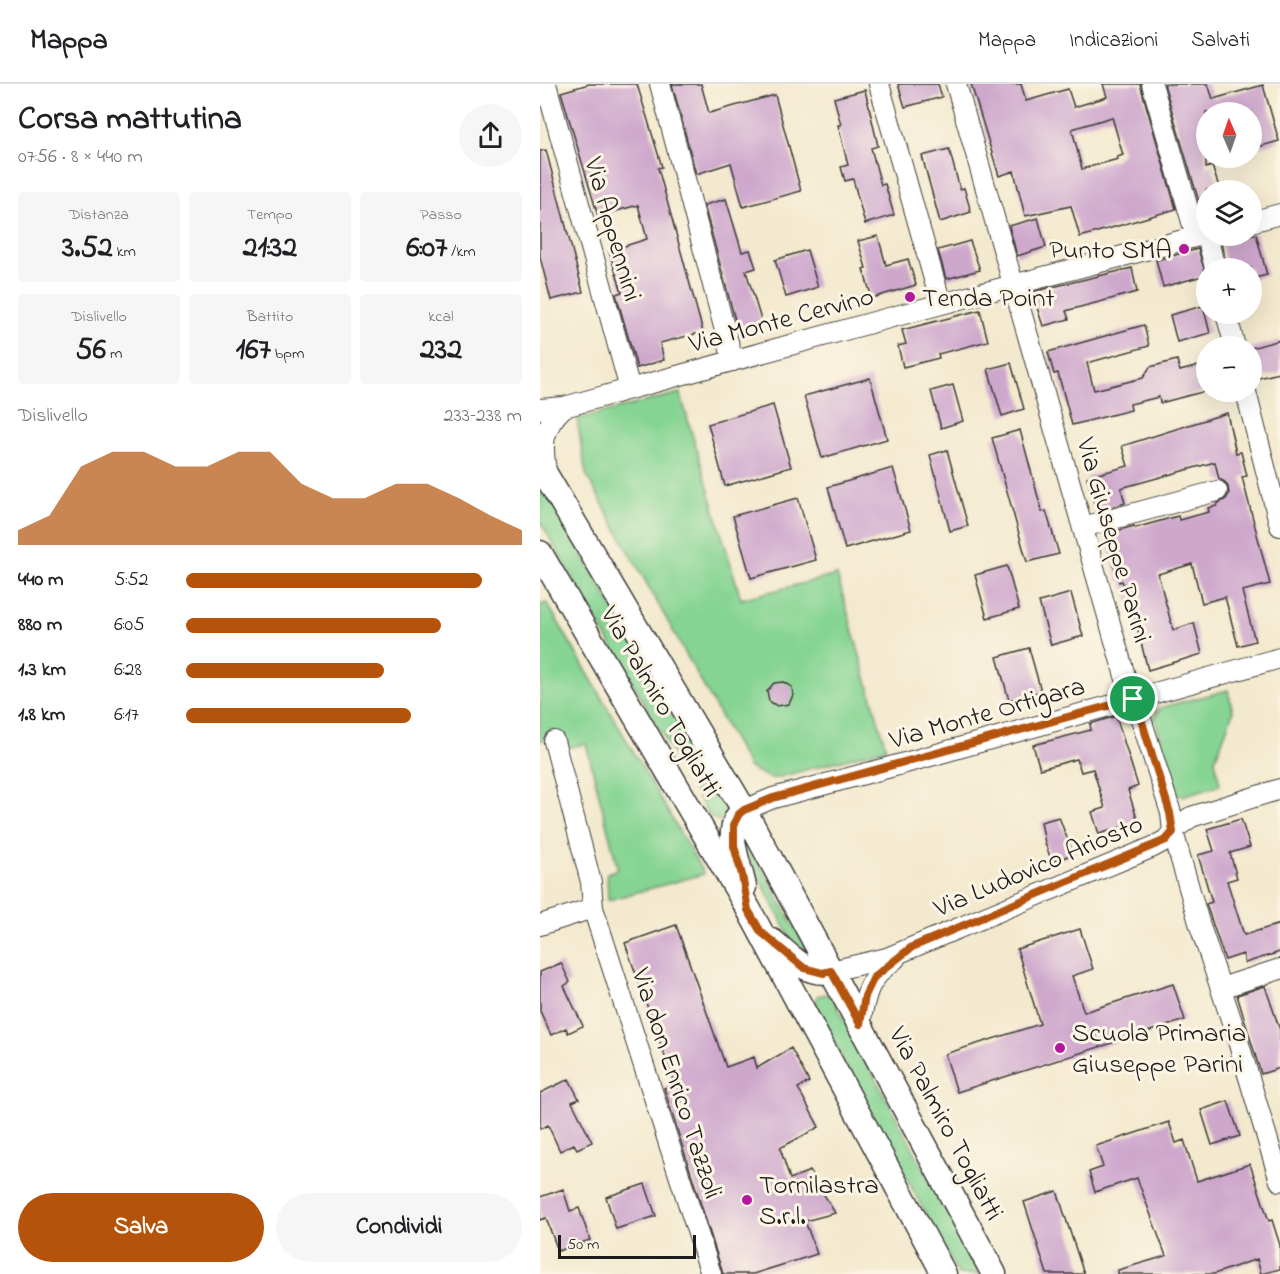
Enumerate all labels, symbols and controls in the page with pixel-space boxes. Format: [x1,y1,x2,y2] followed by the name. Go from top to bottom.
[30,21,108,62] text: Mappa
[978,26,1036,56] text: Mappa
[1069,26,1158,56] text: Indicazioni
[1191,26,1250,56] text: Salvati
[18,96,242,144] text: Corsa mattutina
[1196,102,1262,168] north arrow
[1196,102,1262,402] map controls
[459,104,522,167] button: share
[18,143,143,172] text: 07:56 · 8 × 440 m
[572,152,651,306] street label: Via Appennini
[1196,180,1262,246] button: layers
[69,203,129,227] text: Distanza
[247,203,293,227] text: Tempo
[420,203,462,227] text: Passo
[62,227,113,271] text: 3.52
[243,227,297,271] text: 21:32
[406,227,447,271] text: 6:07
[1049,232,1172,271] place label: Punto SMA
[113,240,136,264] text: km
[447,240,476,264] text: /km
[1177,242,1191,256] marker: Punto SMA
[1196,258,1262,324] button: +
[684,278,878,365] street label: Via Monte Cervino
[922,280,1055,319] place label: Tenda Point
[903,290,917,304] marker: Tenda Point
[71,305,127,329] text: Dislivello
[247,305,293,329] text: Battito
[428,305,454,329] text: kcal
[76,329,106,373] text: 56
[236,329,271,373] text: 167
[420,329,462,373] text: 232
[1196,336,1262,402] button: −
[106,342,122,366] text: m
[271,342,304,366] text: bpm
[18,402,88,431] text: Dislivello
[444,402,522,431] text: 233–238 m
[1064,433,1160,648] street label: Via Giuseppe Parini
[18,566,64,595] text: 440 m
[114,566,149,595] text: 5:52
[589,599,730,805] street label: Via Palmiro Togliatti
[18,611,62,640] text: 880 m
[114,611,145,640] text: 6:05
[18,656,66,685] text: 1.3 km
[114,656,142,685] text: 6:28
[884,668,1090,761] street label: Via Monte Ortigara
[1107,673,1158,724] pin
[1116,682,1149,715] icon: arrive
[18,701,65,730] text: 1.8 km
[114,701,139,730] text: 6:17
[928,806,1150,929] street label: Via Ludovico Ariosto
[620,962,731,1204] street label: Via don Enrico Tazzoli
[1072,1015,1246,1085] place label: Scuola Primaria Giuseppe Parini
[877,1019,1012,1228] street label: Via Palmiro Togliatti
[1053,1041,1067,1055] marker: Scuola Primaria Giuseppe Parini
[759,1167,879,1237] place label: Tornilastra S.r.l.
[18,1193,264,1262] button: Salva
[276,1193,522,1262] button: Condividi
[740,1193,754,1207] marker: Tornilastra S.r.l.
[558,1232,696,1260] scale bar
[567,1233,599,1257] text: 50 m

